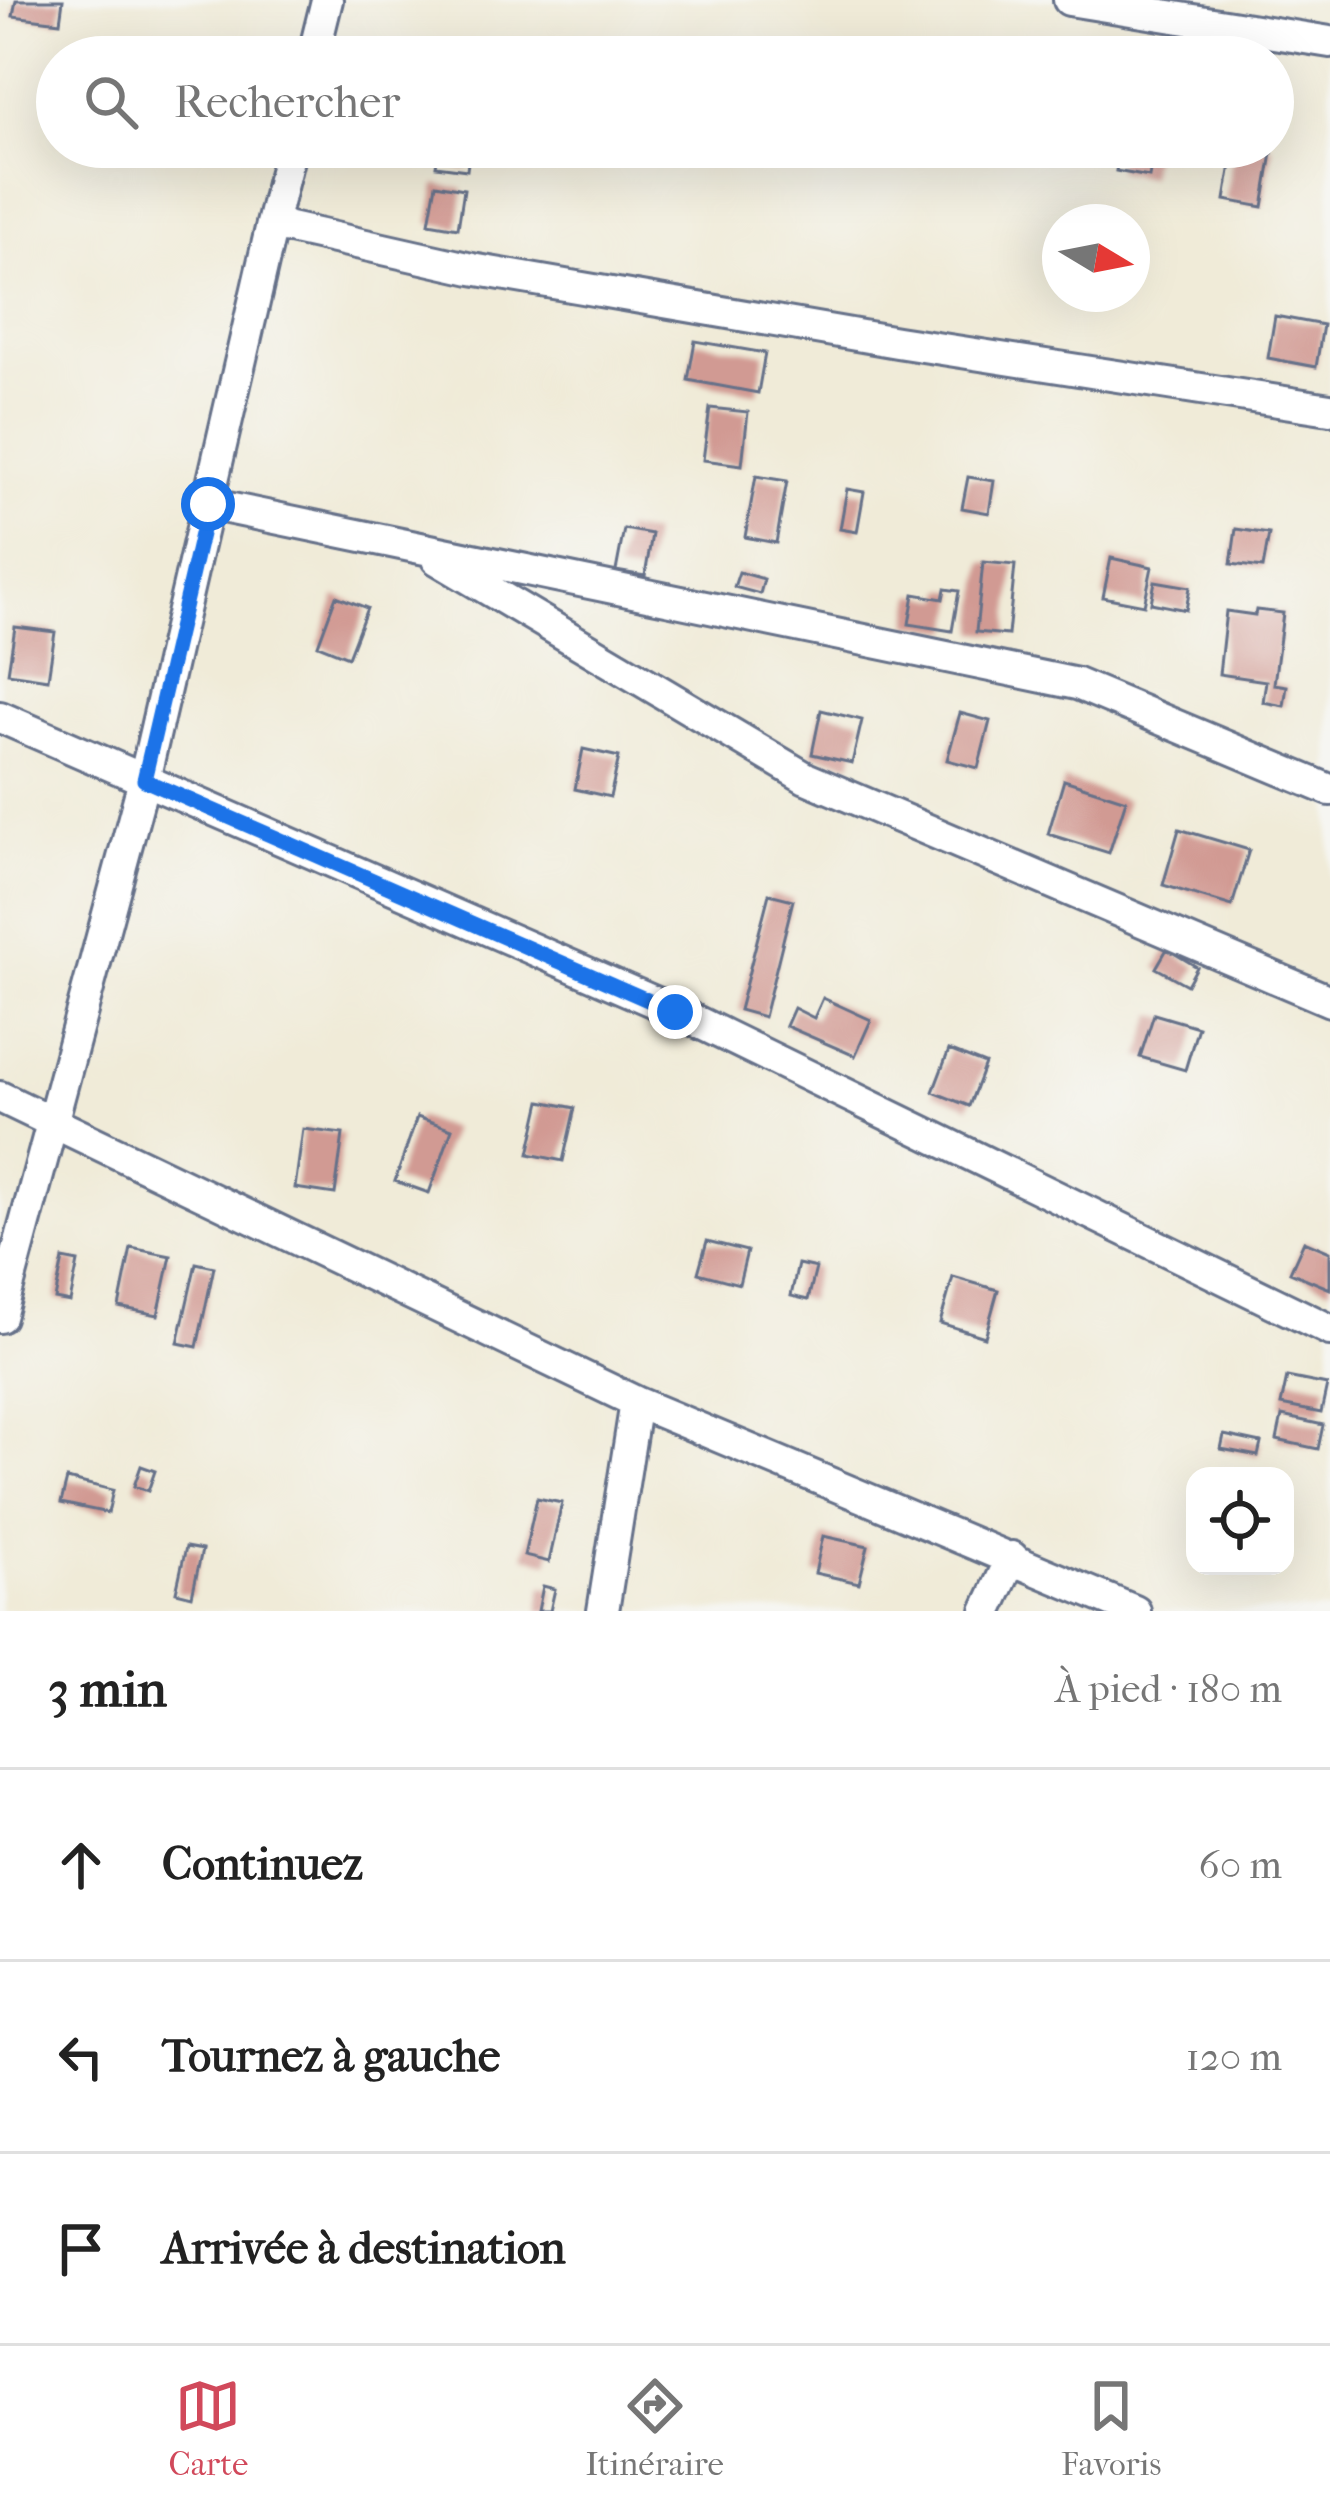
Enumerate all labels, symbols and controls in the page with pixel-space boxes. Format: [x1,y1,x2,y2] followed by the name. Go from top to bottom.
[36,36,1294,168] search box
[78,69,144,135] icon: search
[174,76,400,129] text: Rechercher
[1042,204,1150,312] north arrow
[181,477,235,531] route start
[648,985,702,1039] route end
[1186,1467,1294,1575] map controls
[1186,1467,1294,1575] button: locate
[48,1659,167,1719] text: 3 min
[1055,1666,1282,1712] text: À pied · 180 m
[48,1832,114,1898] icon: ahead
[162,1838,363,1891] text: Continuez
[1199,1842,1282,1888] text: 60 m
[48,2024,114,2090] icon: left
[162,2030,500,2083] text: Tournez à gauche
[1186,2034,1282,2080] text: 120 m
[48,2216,114,2282] icon: arrive
[162,2222,566,2275] text: Arrivée à destination
[169,2373,248,2484] tab: Carte
[585,2373,724,2484] tab: Itinéraire
[1061,2373,1161,2484] tab: Favoris

